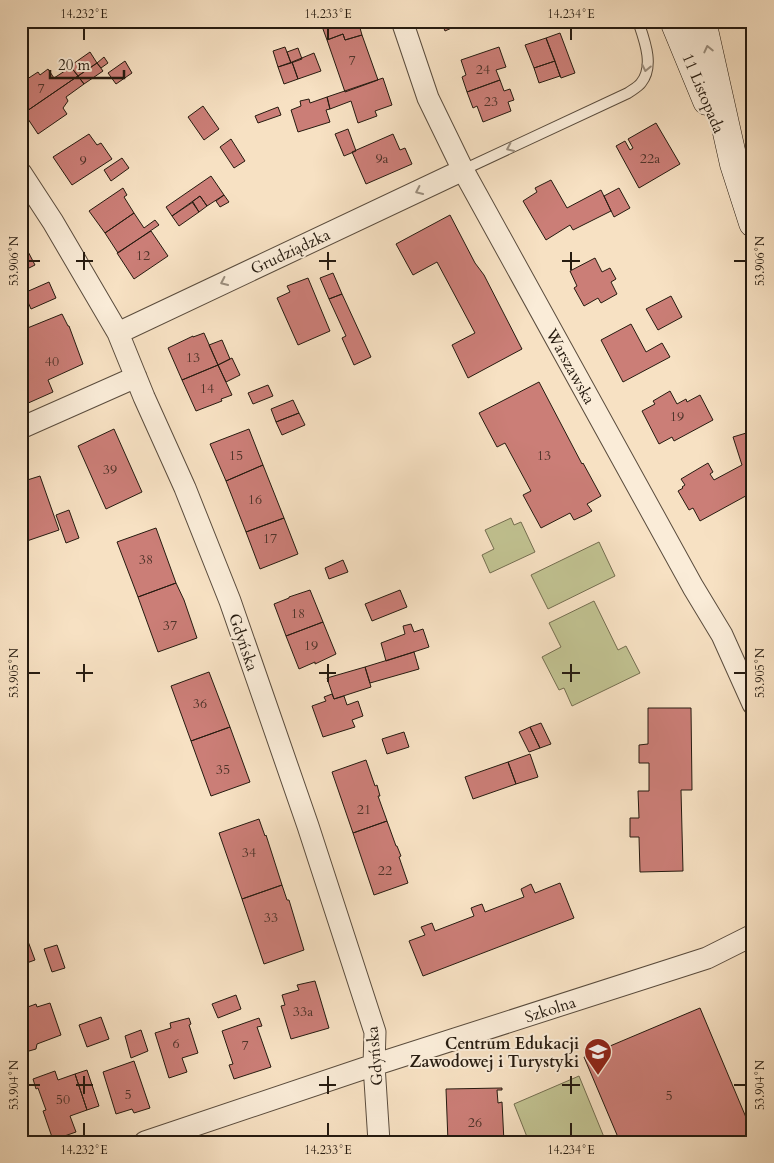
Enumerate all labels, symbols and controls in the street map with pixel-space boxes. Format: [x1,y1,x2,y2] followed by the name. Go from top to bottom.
[60,6,108,22] text: 14.232°E
[304,6,352,22] text: 14.233°E
[547,6,595,22] text: 14.234°E
[703,44,714,53] one-way arrow
[50,48,124,80] scale bar
[676,50,730,137] street label: 11 Listopada
[348,51,356,70] house number: 7
[58,55,90,75] text: 20 m
[476,60,490,79] house number: 24
[641,64,652,73] one-way arrow
[37,79,45,98] house number: 7
[484,92,498,111] house number: 23
[506,142,515,152] one-way arrow
[375,149,389,168] house number: 9a
[640,149,660,168] house number: 22a
[79,151,87,170] house number: 9
[415,184,424,194] one-way arrow
[247,224,334,280] street label: Grudziądzka
[6,235,22,286] text: 53.906°N
[752,235,768,286] text: 53.906°N
[136,246,150,265] house number: 12
[220,276,229,287] one-way arrow
[540,324,600,408] street label: Warszawska
[186,348,200,367] house number: 13
[45,352,59,371] house number: 40
[200,379,214,398] house number: 14
[670,407,684,426] house number: 19
[229,446,243,465] house number: 15
[537,446,551,465] house number: 13
[103,460,117,479] house number: 39
[248,490,262,509] house number: 16
[263,529,277,548] house number: 17
[139,550,153,569] house number: 38
[291,604,305,623] house number: 18
[223,611,263,674] street label: Gdyńska
[163,616,177,635] house number: 37
[304,636,318,655] house number: 19
[6,647,22,698] text: 53.905°N
[752,647,768,698] text: 53.905°N
[193,694,207,713] house number: 36
[216,760,230,779] house number: 35
[357,800,371,819] house number: 21
[242,843,256,862] house number: 34
[378,861,392,880] house number: 22
[264,908,278,927] house number: 33
[522,991,579,1029] street label: Szkolna
[293,1002,313,1021] house number: 33a
[361,1025,389,1087] street label: Gdyńska
[410,1033,579,1073] place label: Centrum Edukacji Zawodowej i Turystyki
[172,1034,180,1053] house number: 6
[241,1036,249,1055] house number: 7
[583,1037,613,1076] school or university icon: Centrum Edukacji Zawodowej i Turystyki
[6,1059,22,1110] text: 53.904°N
[752,1059,768,1110] text: 53.904°N
[124,1085,132,1104] house number: 5
[665,1086,673,1105] house number: 5
[56,1090,70,1109] house number: 50
[468,1113,482,1132] house number: 26
[60,1142,108,1158] text: 14.232°E
[304,1142,352,1158] text: 14.233°E
[547,1142,595,1158] text: 14.234°E

